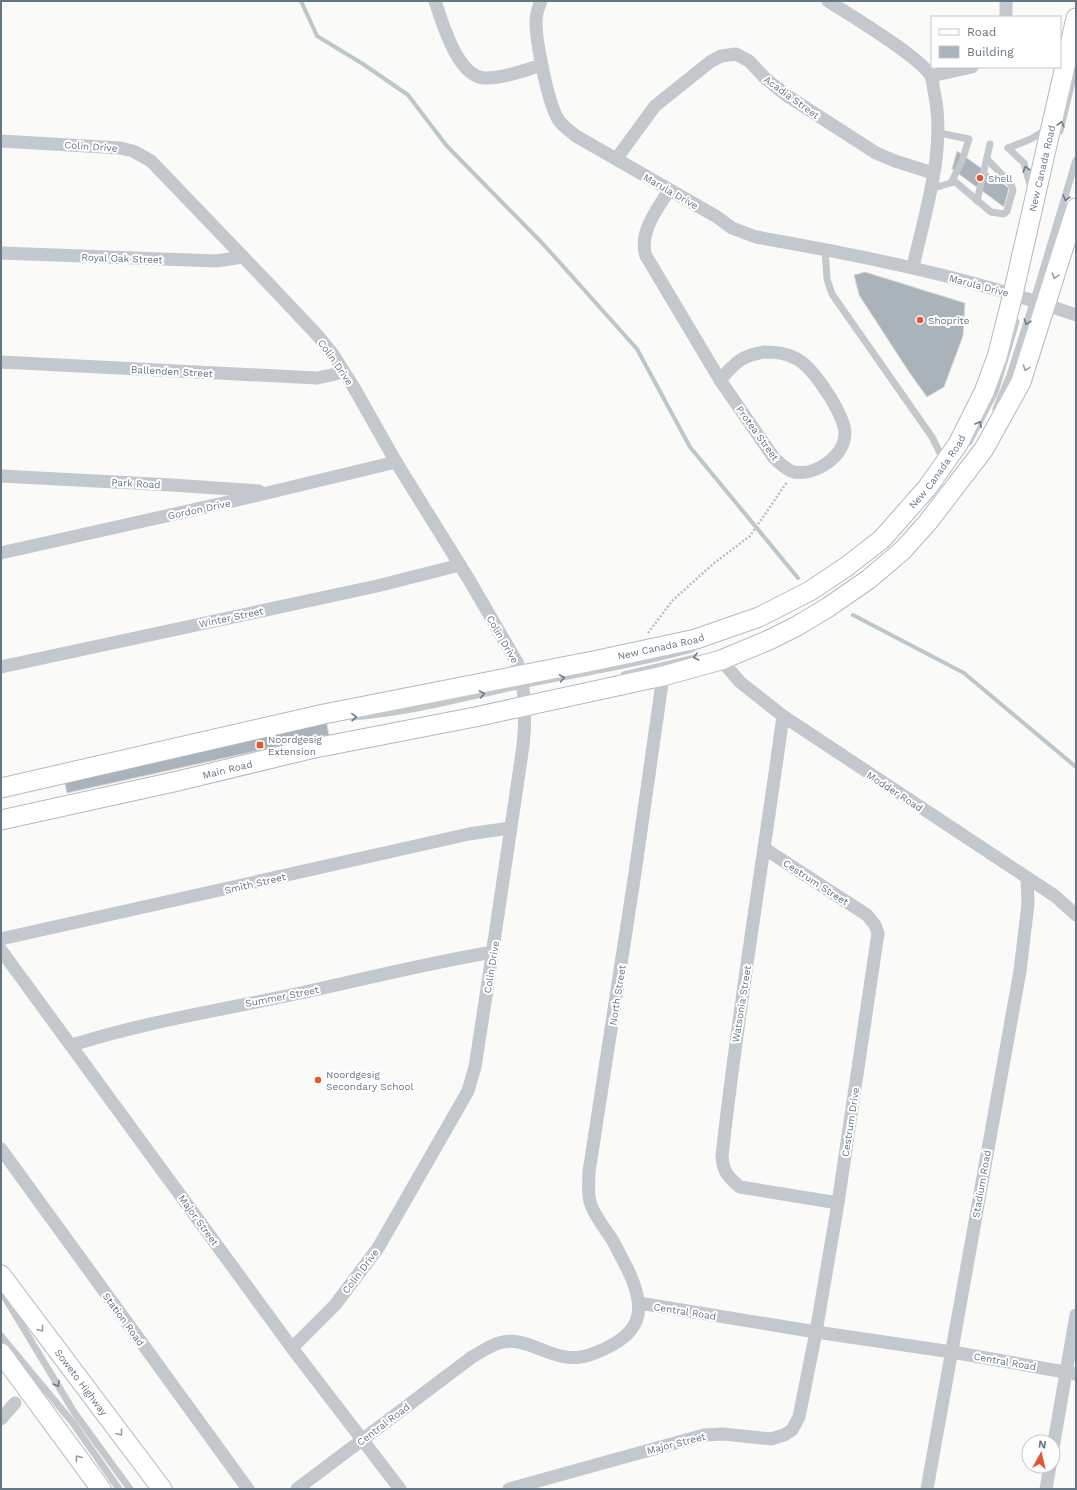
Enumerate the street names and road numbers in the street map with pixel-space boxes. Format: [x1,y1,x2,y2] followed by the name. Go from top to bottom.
[762,74,822,122] street label: Acadia Street
[1027,124,1057,213] street label: New Canada Road
[64,139,118,154] street label: Colin Drive
[642,171,700,212] street label: Marula Drive
[81,252,164,265] street label: Royal Oak Street
[948,272,1010,299] street label: Marula Drive
[316,337,355,387] street label: Colin Drive
[131,364,214,379] street label: Ballenden Street
[734,404,782,463] street label: Protea Street
[907,433,968,511] street label: New Canada Road
[111,477,161,490] street label: Park Road
[167,497,232,522] street label: Gordon Drive
[198,605,265,630] street label: Winter Street
[485,614,521,665] street label: Colin Drive
[617,632,706,662] street label: New Canada Road
[201,758,253,781] street label: Main Road
[865,769,925,814] street label: Modder Road
[781,857,851,908] street label: Cestrum Street
[223,871,288,896] street label: Smith Street
[482,940,501,994] street label: Colin Drive
[607,963,628,1026] street label: North Street
[730,964,753,1043] street label: Watsonia Street
[244,984,321,1009] street label: Summer Street
[840,1086,861,1158] street label: Cestrum Drive
[970,1149,993,1219] street label: Stadium Road
[176,1193,221,1249] street label: Major Street
[340,1247,381,1296] street label: Colin Drive
[101,1291,147,1348] street label: Station Road
[653,1301,717,1322] street label: Central Road
[53,1347,110,1418] street label: Soweto Highway
[973,1351,1037,1372] street label: Central Road
[355,1401,412,1448] street label: Central Road
[646,1431,707,1456] street label: Major Street

